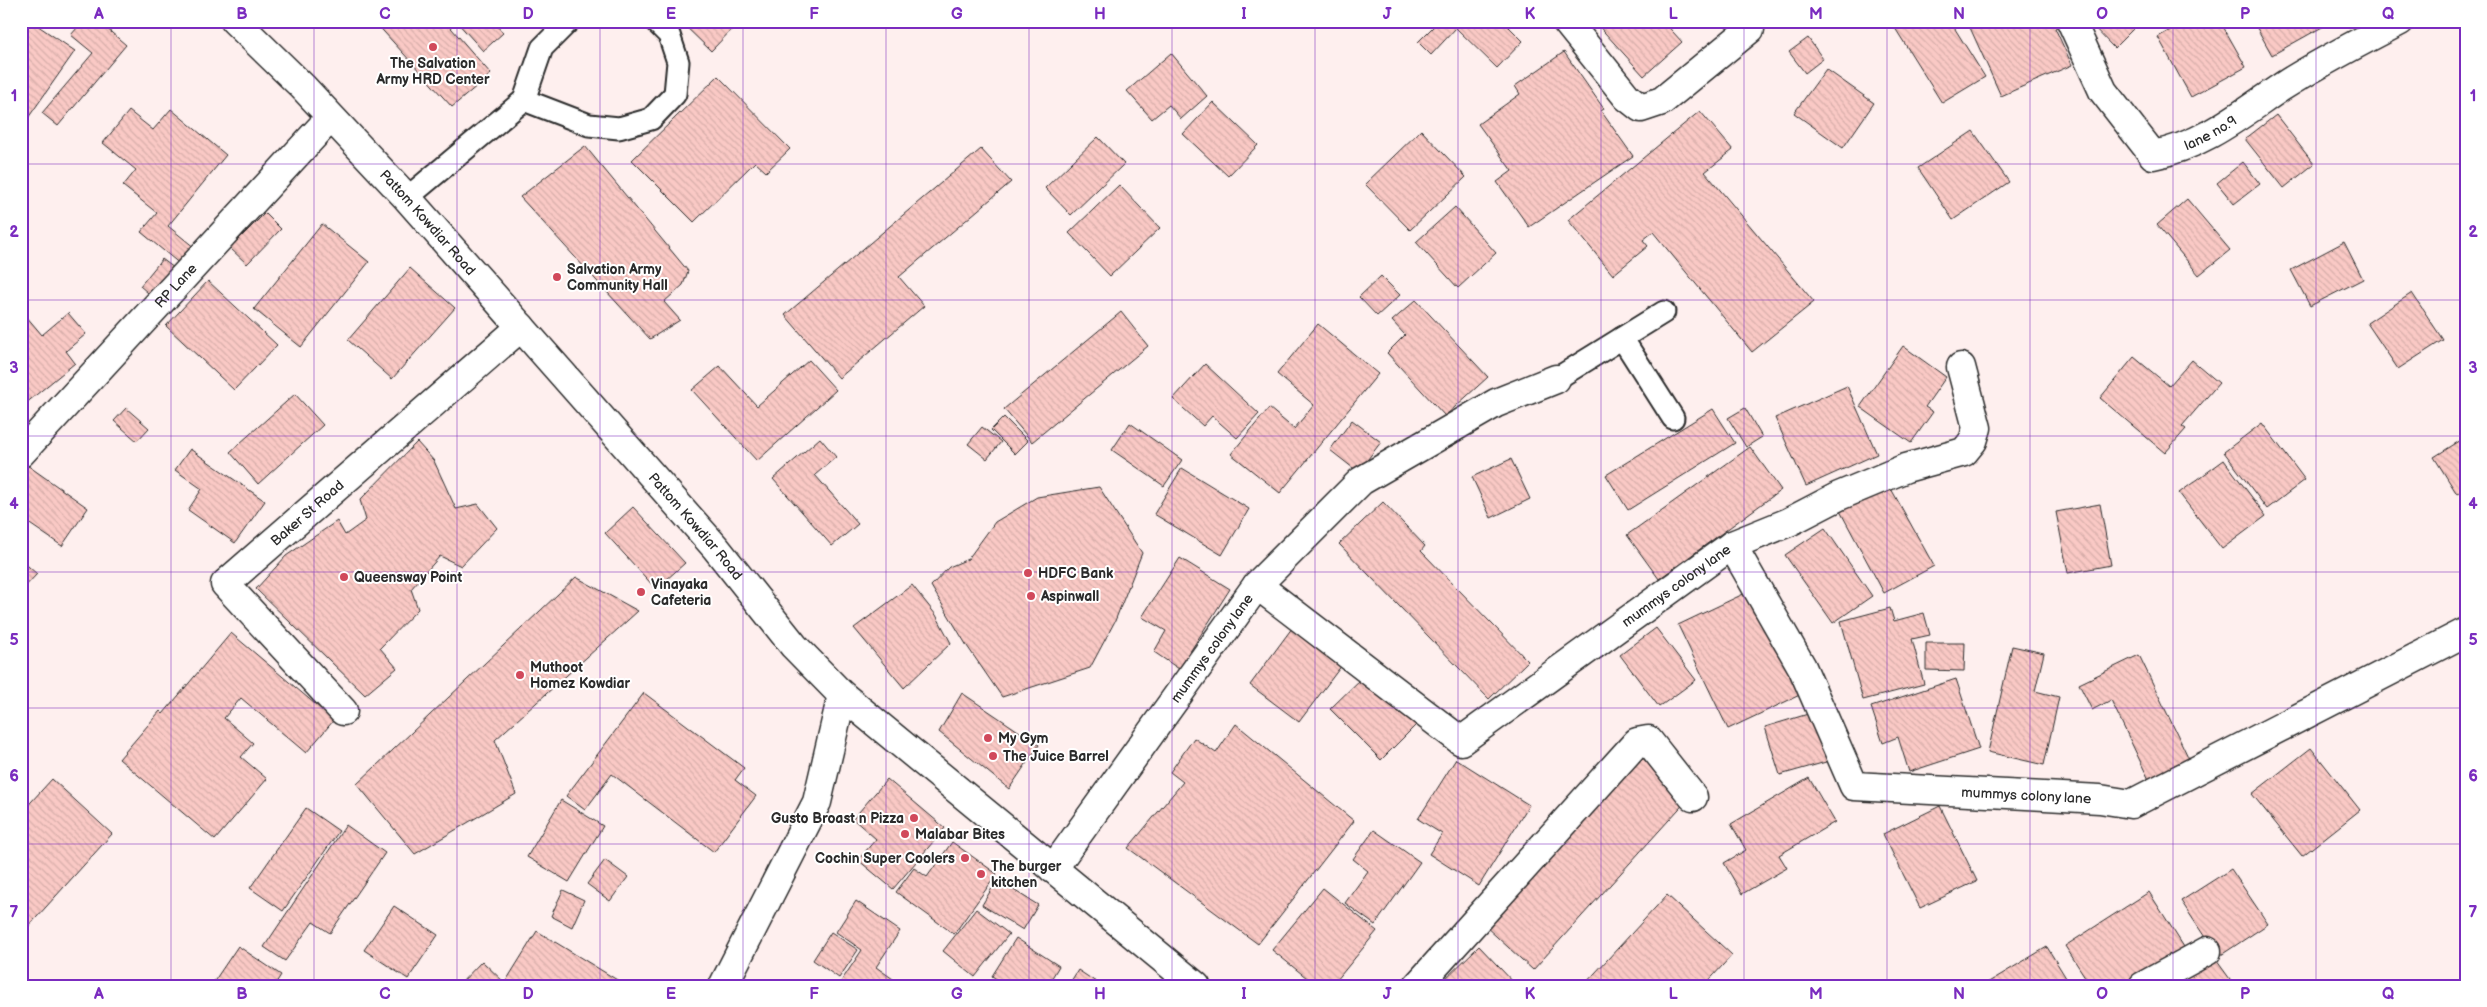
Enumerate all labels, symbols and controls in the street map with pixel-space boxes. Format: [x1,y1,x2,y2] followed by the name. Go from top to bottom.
[93,5,104,24] text: A
[236,5,248,24] text: B
[379,5,391,24] text: C
[522,5,534,24] text: D
[666,5,676,24] text: E
[809,5,819,24] text: F
[951,5,963,24] text: G
[1094,5,1106,24] text: H
[1241,5,1247,24] text: I
[1383,5,1392,24] text: J
[1525,5,1536,24] text: K
[1668,5,1678,24] text: L
[1809,5,1823,24] text: M
[1953,5,1965,24] text: N
[2096,5,2108,24] text: O
[2240,5,2250,24] text: P
[2382,5,2394,24] text: Q
[427,41,439,53] marker: The Salvation Army HRD Center
[376,55,490,88] place label: The Salvation Army HRD Center
[11,87,17,106] text: 1
[2470,87,2476,106] text: 1
[2182,112,2240,154] street label: lane no.9
[376,166,480,279] street label: Pattom Kowdiar Road
[9,223,19,242] text: 2
[2468,223,2478,242] text: 2
[151,260,200,311] street label: RP Lane
[567,261,668,294] place label: Salvation Army Community Hall
[551,271,563,283] marker: Salvation Army Community Hall
[9,359,19,378] text: 3
[2468,359,2478,378] text: 3
[645,469,746,583] street label: Pattom Kowdiar Road
[267,476,347,549] street label: Baker St Road
[9,495,19,514] text: 4
[2468,495,2478,514] text: 4
[1618,540,1734,630] street label: mummys colony lane
[1038,565,1114,582] place label: HDFC Bank
[1022,567,1034,579] marker: HDFC Bank
[354,569,462,586] place label: Queensway Point
[338,571,350,583] marker: Queensway Point
[651,576,711,609] place label: Vinayaka Cafeteria
[635,586,647,598] marker: Vinayaka Cafeteria
[1040,588,1099,605] place label: Aspinwall
[1025,590,1037,602] marker: Aspinwall
[1167,590,1257,706] street label: mummys colony lane
[9,631,19,650] text: 5
[2468,631,2478,650] text: 5
[530,659,631,692] place label: Muthoot Homez Kowdiar
[514,669,526,681] marker: Muthoot Homez Kowdiar
[998,730,1049,747] place label: My Gym
[982,732,994,744] marker: My Gym
[1003,748,1109,765] place label: The Juice Barrel
[987,750,999,762] marker: The Juice Barrel
[9,767,19,786] text: 6
[2468,767,2478,786] text: 6
[1961,783,2092,807] street label: mummys colony lane
[771,810,904,827] place label: Gusto Broast n Pizza
[908,812,920,824] marker: Gusto Broast n Pizza
[915,826,1005,843] place label: Malabar Bites
[899,828,911,840] marker: Malabar Bites
[815,850,955,867] place label: Cochin Super Coolers
[959,852,971,864] marker: Cochin Super Coolers
[991,858,1062,891] place label: The burger kitchen
[975,868,987,880] marker: The burger kitchen
[10,903,19,922] text: 7
[2469,903,2478,922] text: 7
[93,985,104,1004] text: A
[236,985,248,1004] text: B
[379,985,391,1004] text: C
[522,985,534,1004] text: D
[666,985,676,1004] text: E
[809,985,819,1004] text: F
[951,985,963,1004] text: G
[1094,985,1106,1004] text: H
[1241,985,1247,1004] text: I
[1383,985,1392,1004] text: J
[1525,985,1536,1004] text: K
[1668,985,1678,1004] text: L
[1809,985,1823,1004] text: M
[1953,985,1965,1004] text: N
[2096,985,2108,1004] text: O
[2240,985,2250,1004] text: P
[2382,985,2394,1004] text: Q

